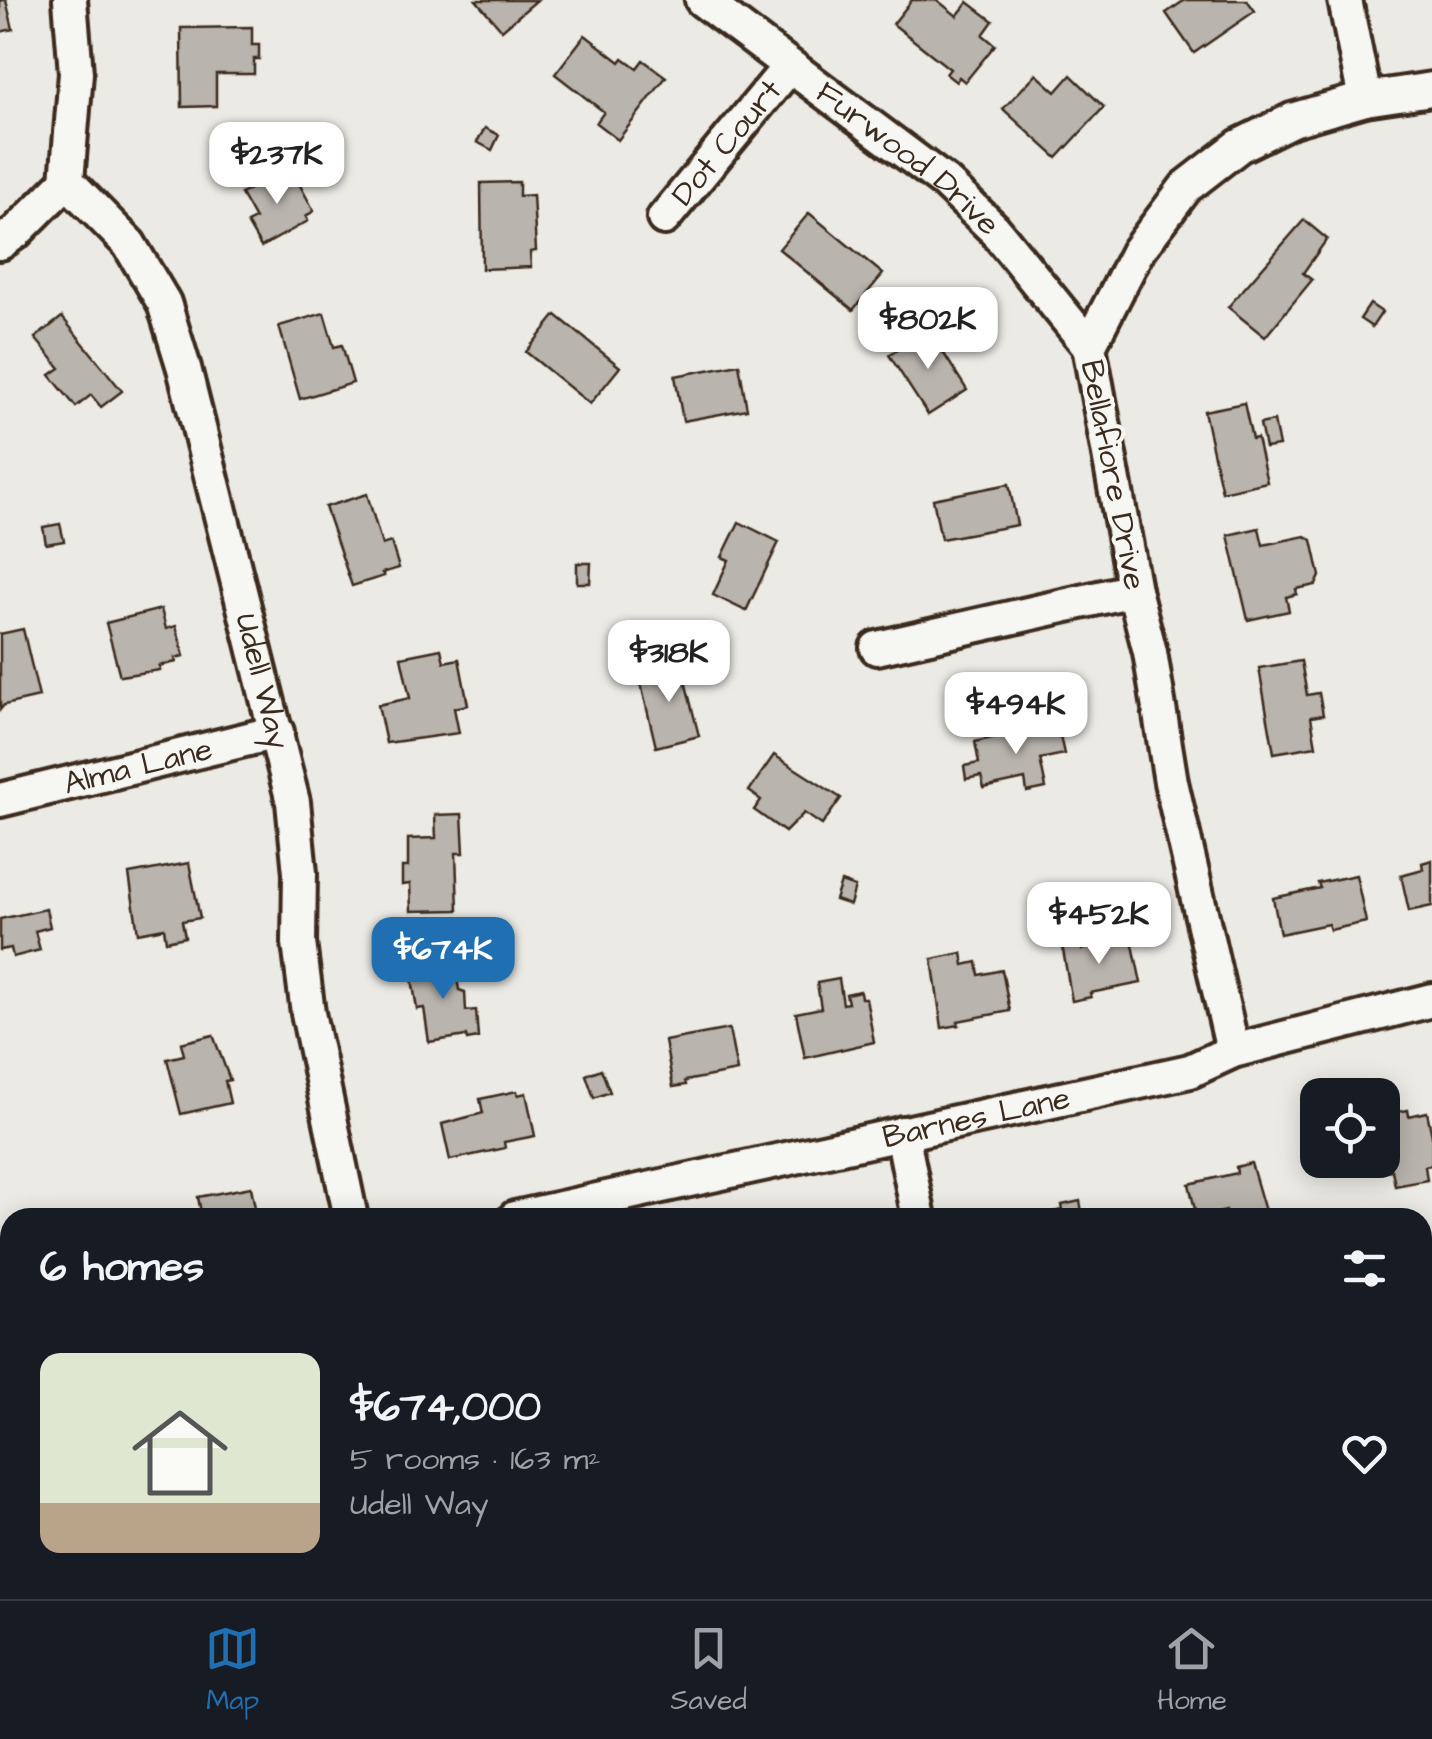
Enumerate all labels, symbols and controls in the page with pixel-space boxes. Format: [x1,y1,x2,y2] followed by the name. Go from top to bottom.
[661,70,792,215] street label: Dot Court
[807,71,1010,246] street label: Furwood Drive
[207,122,347,207] pin: $237K
[231,132,323,177] text: $237K
[858,287,998,372] pin: $802K
[880,297,976,342] text: $802K
[1069,356,1157,594] street label: Bellafiore Drive
[224,609,301,754] street label: Udell Way
[599,620,739,705] pin: $318K
[630,630,708,675] text: $318K
[946,672,1086,757] pin: $494K
[967,682,1065,727] text: $494K
[59,726,217,806] street label: Alma Lane
[1029,882,1169,967] pin: $452K
[1049,892,1149,937] text: $452K
[373,917,513,1002] pin: $674K
[394,927,492,972] text: $674K
[878,1075,1074,1160] street label: Barnes Lane
[1300,1078,1400,1178] map controls
[1300,1078,1400,1178] button: locate
[40,1239,204,1297] text: 6 homes
[1337,1241,1392,1296] icon: filters
[350,1379,541,1437] text: $674,000
[120,1393,240,1513] icon: home
[1337,1426,1392,1481] icon: heart
[350,1437,600,1482] text: 5 rooms · 163 m²
[350,1482,489,1527] text: Udell Way
[205,1621,260,1720] tab: Map
[671,1621,747,1720] tab: Saved
[1157,1621,1227,1720] tab: Home

